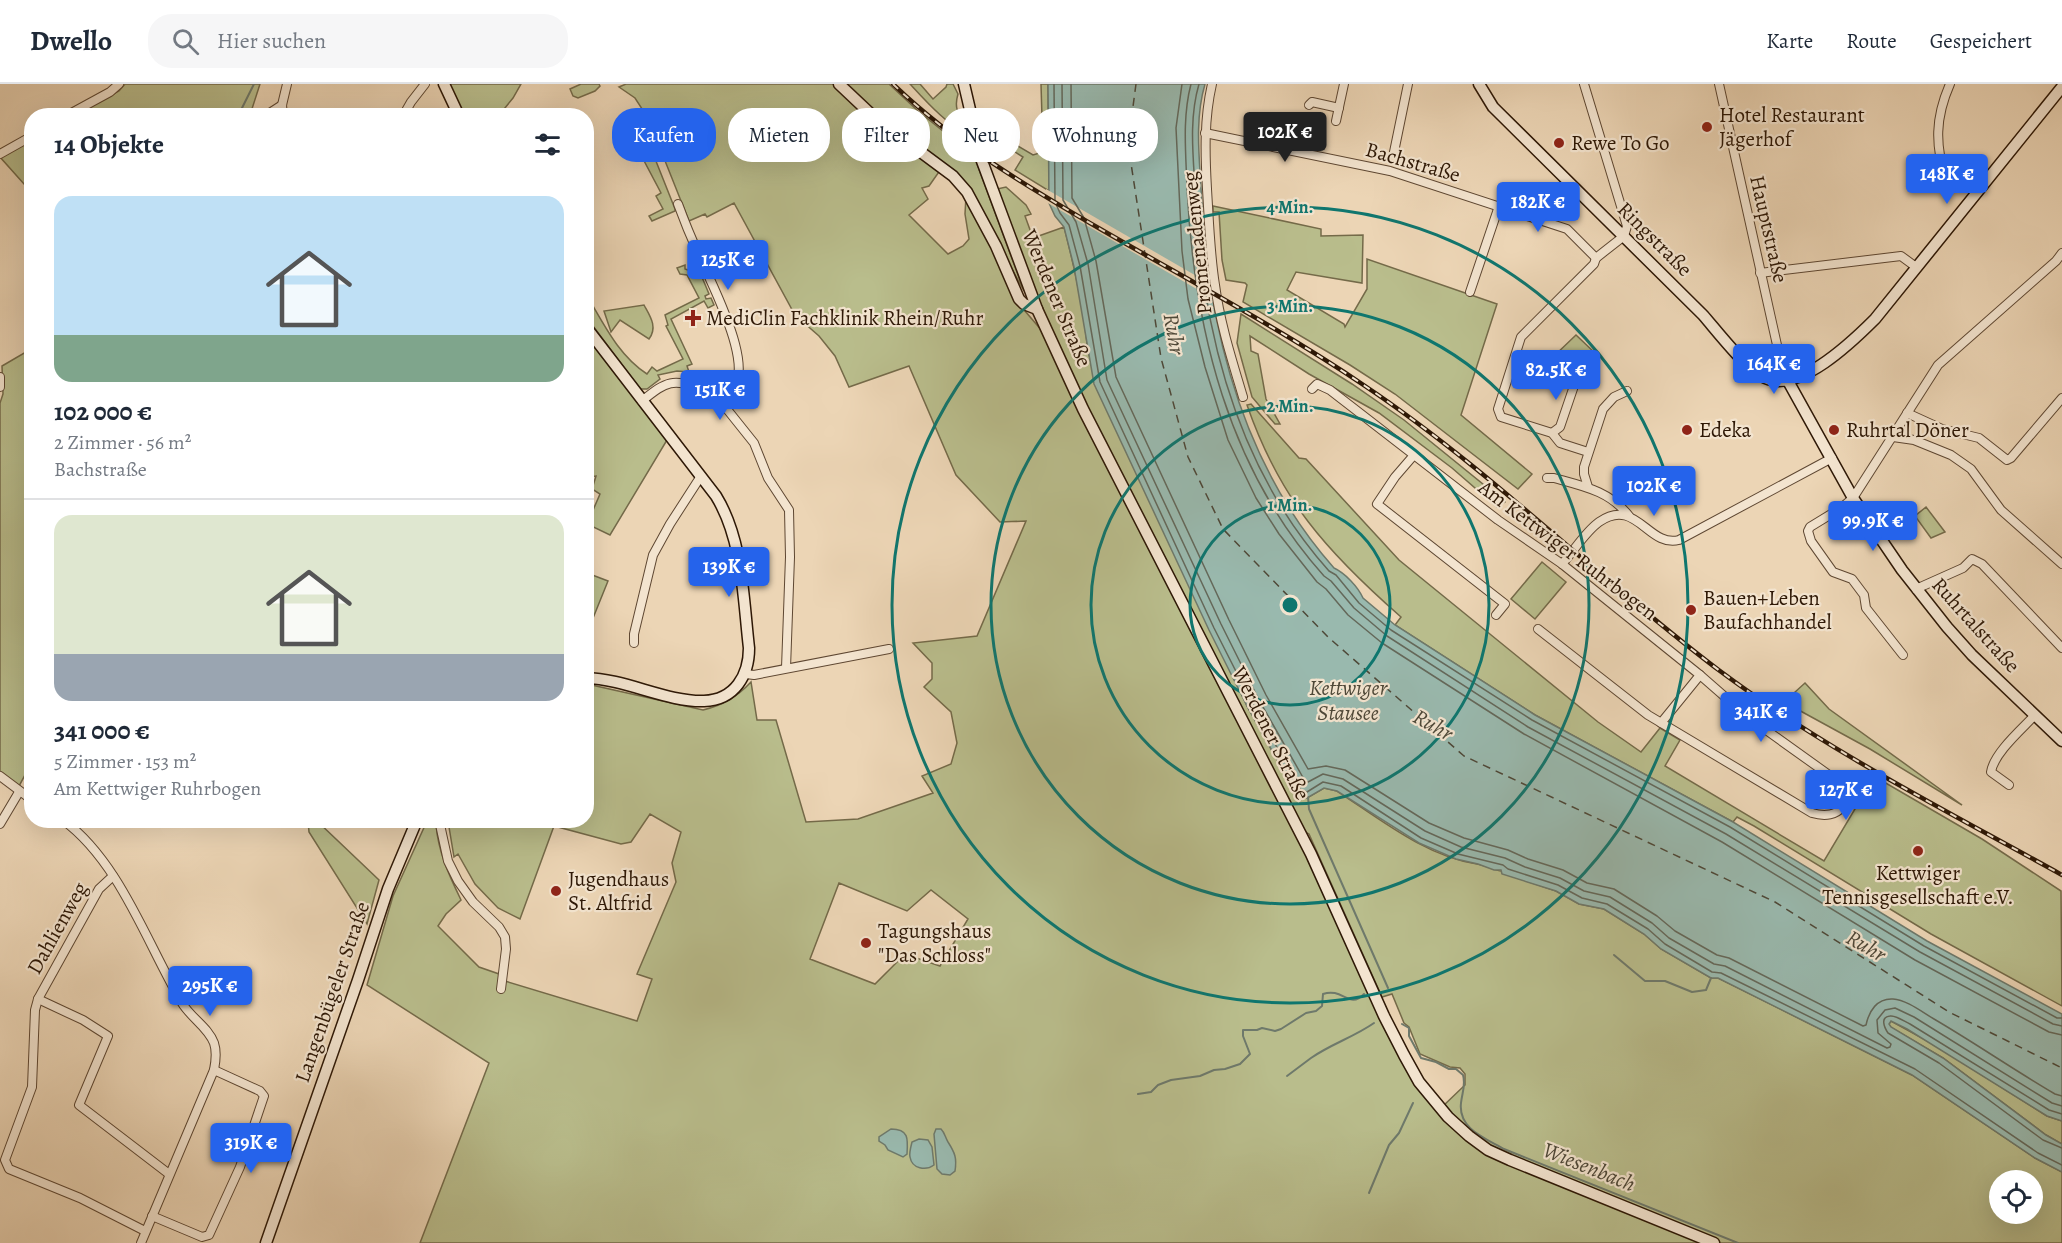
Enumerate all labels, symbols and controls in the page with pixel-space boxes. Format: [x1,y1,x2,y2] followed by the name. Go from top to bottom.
[148,14,568,68] search box
[30,22,112,60] text: Dwello
[169,25,202,58] icon: search
[217,26,326,56] text: Hier suchen
[1766,27,1813,55] text: Karte
[1846,27,1897,55] text: Route
[1930,27,2032,55] text: Gespeichert
[1719,101,1865,153] place label: Hotel Restaurant Jägerhof
[612,108,716,162] chip: Kaufen
[728,108,830,162] chip: Mieten
[842,108,930,162] chip: Filter
[942,108,1020,162] chip: Neu
[1032,108,1158,162] chip: Wohnung
[1236,112,1334,163] pin: 102K €
[1258,118,1312,145] text: 102K €
[1700,120,1714,134] marker: Hotel Restaurant Jägerhof
[54,127,164,162] text: 14 Objekte
[531,128,564,161] icon: filters
[1571,129,1670,157] place label: Rewe To Go
[1362,135,1464,189] street label: Bachstraße
[1552,136,1566,150] marker: Rewe To Go
[1898,154,1996,205] pin: 148K €
[1920,160,1974,187] text: 148K €
[1176,170,1218,316] street label: Promenadenweg
[1743,173,1795,285] street label: Hauptstraße
[1489,182,1587,233] pin: 182K €
[1511,188,1565,215] text: 182K €
[1267,195,1313,219] text: 4 Min.
[1611,195,1699,283] street label: Ringstraße
[1015,224,1099,371] street label: Werdener Straße
[255,235,363,343] icon: home
[679,240,777,291] pin: 125K €
[701,246,755,273] text: 125K €
[1267,294,1313,318] text: 3 Min.
[706,304,984,332] place label: MediClin Fachklinik Rhein/Ruhr
[684,309,702,327] marker: MediClin Fachklinik Rhein/Ruhr
[1156,311,1193,358] water label: Ruhr
[1725,344,1823,395] pin: 164K €
[1501,350,1611,401] pin: 82.5K €
[1747,350,1801,377] text: 164K €
[1525,356,1587,383] text: 82.5K €
[671,370,769,421] pin: 151K €
[695,376,745,403] text: 151K €
[54,394,152,429] text: 102 000 €
[1266,394,1314,418] text: 2 Min.
[1699,416,1752,444] place label: Edeka
[1846,416,1969,444] place label: Ruhrtal Döner
[1680,423,1694,437] marker: Edeka
[1827,423,1841,437] marker: Ruhrtal Döner
[54,429,191,456] text: 2 Zimmer · 56 m²
[54,456,147,483] text: Bachstraße
[1605,466,1703,517] pin: 102K €
[1627,472,1681,499] text: 102K €
[1472,473,1663,627] street label: Am Kettwiger Ruhrbogen
[1268,493,1312,517] text: 1 Min.
[1818,501,1928,552] pin: 99.9K €
[1842,507,1904,534] text: 99.9K €
[680,547,778,598] pin: 139K €
[702,553,756,580] text: 139K €
[255,554,363,662] icon: home
[1926,571,2026,679] street label: Ruhrtalstraße
[1703,584,1832,636] place label: Bauen+Leben Baufachhandel
[1280,595,1300,615] centre of rings
[1684,603,1698,617] marker: Bauen+Leben Baufachhandel
[1225,660,1317,805] street label: Werdener Straße
[1309,673,1389,728] water label: Kettwiger Stausee
[1712,692,1810,743] pin: 341K €
[1734,698,1788,725] text: 341K €
[1408,702,1460,749] water label: Ruhr
[54,713,150,748] text: 341 000 €
[54,748,196,775] text: 5 Zimmer · 153 m²
[1797,770,1895,821] pin: 127K €
[54,775,261,802] text: Am Kettwiger Ruhrbogen
[1819,776,1873,803] text: 127K €
[1911,844,1925,858] marker: Kettwiger Tennisgesellschaft e.V.
[1822,859,2014,911] place label: Kettwiger Tennisgesellschaft e.V.
[568,865,669,917] place label: Jugendhaus St. Altfrid
[20,876,94,979] street label: Dahlienweg
[549,884,563,898] marker: Jugendhaus St. Altfrid
[288,898,376,1086] street label: Langenbügeler Straße
[878,917,991,969] place label: Tagungshaus "Das Schloss"
[1841,923,1893,970] water label: Ruhr
[859,936,873,950] marker: Tagungshaus "Das Schloss"
[161,966,259,1017] pin: 295K €
[182,972,238,999] text: 295K €
[202,1123,300,1174] pin: 319K €
[224,1129,278,1156] text: 319K €
[1538,1135,1640,1199] water label: Wiesenbach
[1989,1170,2043,1224] map controls
[1989,1170,2043,1224] button: locate

